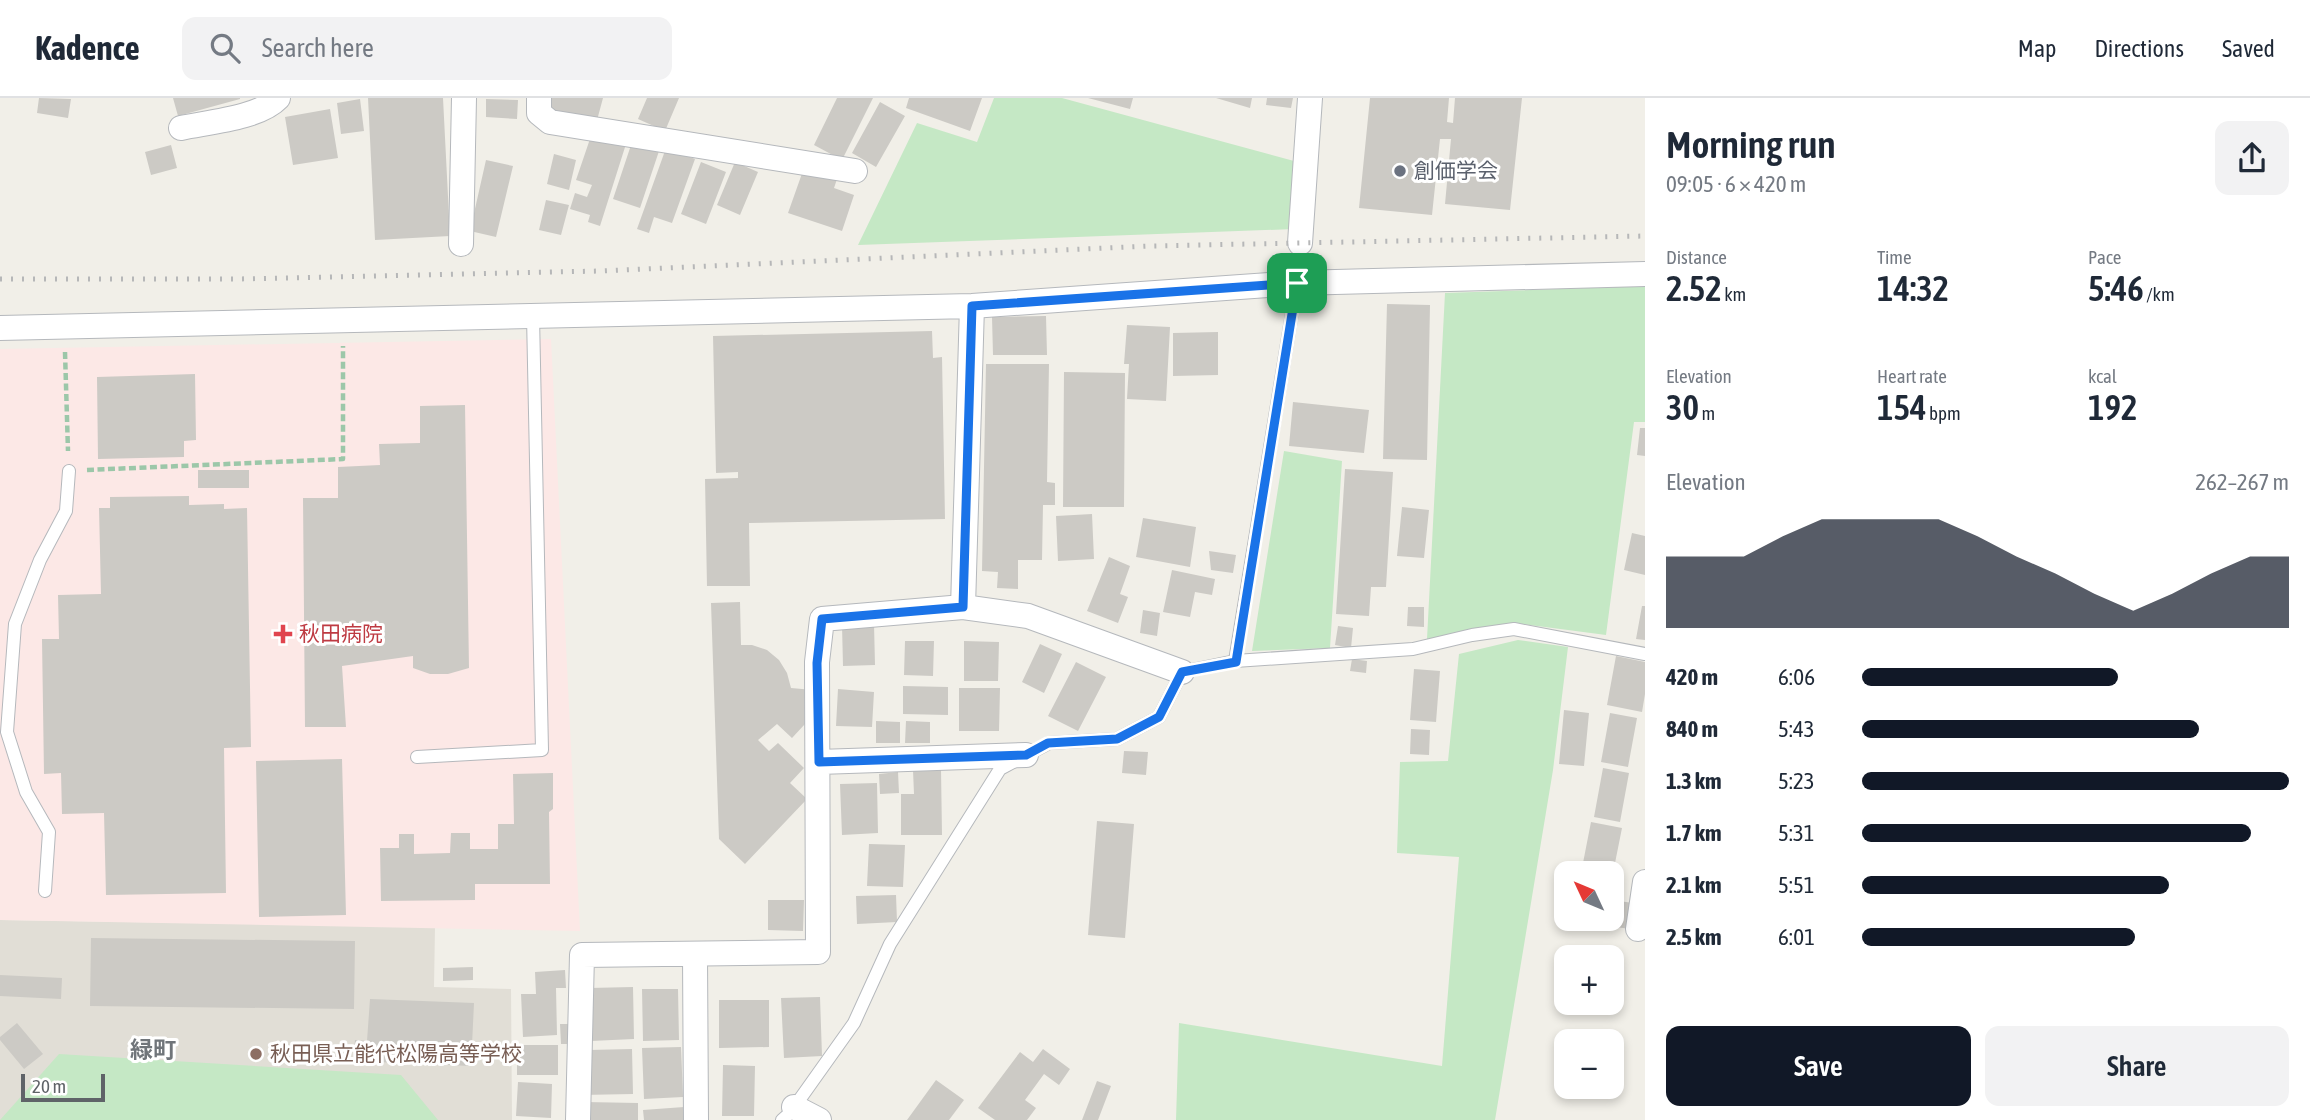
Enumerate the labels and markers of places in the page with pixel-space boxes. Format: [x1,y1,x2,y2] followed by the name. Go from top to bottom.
[1414,158,1498,182] place label: 創価学会
[1392,163,1408,179] marker: 創価学会
[1267,253,1327,313] pin
[299,621,383,645] place label: 秋田病院
[273,624,293,644] marker: 秋田病院
[270,1041,522,1065] place label: 秋田県立能代松陽高等学校
[248,1046,264,1062] marker: 秋田県立能代松陽高等学校

